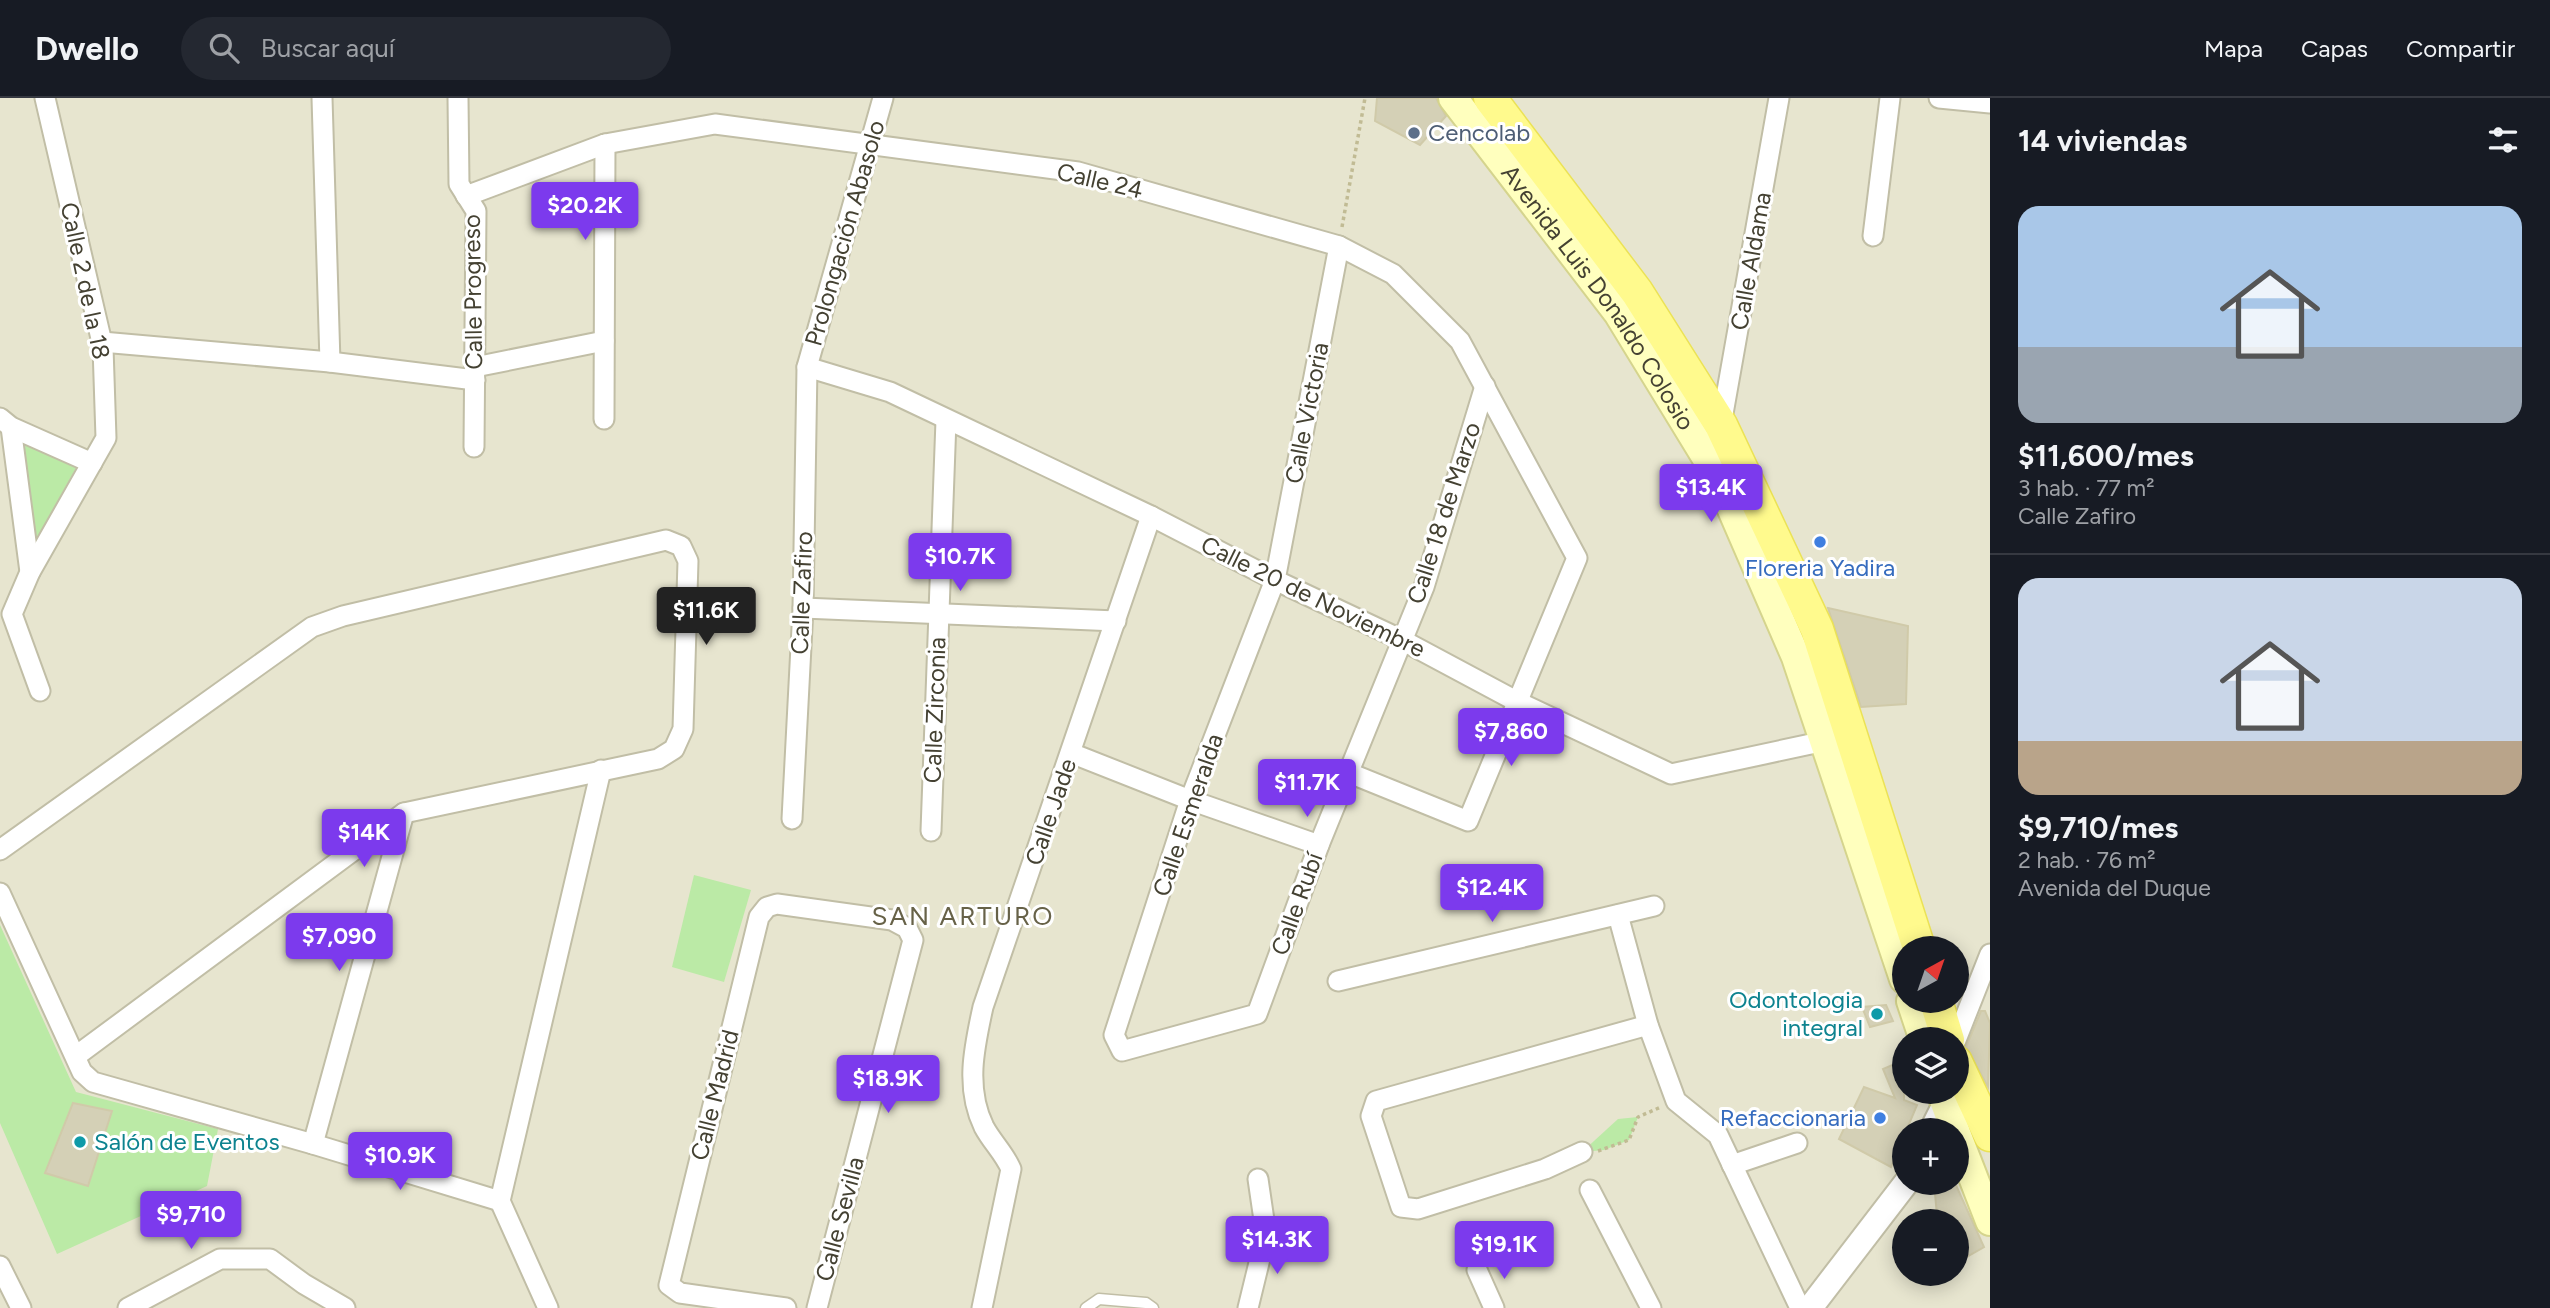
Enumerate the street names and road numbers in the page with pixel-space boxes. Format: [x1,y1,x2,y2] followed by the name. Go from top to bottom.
[798,117,891,349] street label: Prolongación Abasolo
[1054,157,1146,204] street label: Calle 24
[1496,159,1701,435] street label: Avenida Luis Donaldo Colosio
[1724,190,1777,332] street label: Calle Aldama
[55,200,116,362] street label: Calle 2 de la 18
[457,214,488,370] street label: Calle Progreso
[1279,340,1334,486] street label: Calle Victoria
[1401,418,1487,607] street label: Calle 18 de Marzo
[1196,530,1430,664] street label: Calle 20 de Noviembre
[785,531,818,655] street label: Calle Zafiro
[917,636,952,784] street label: Calle Zirconia
[1146,730,1229,900] street label: Calle Esmeralda
[1019,755,1082,869] street label: Calle Jade
[1265,847,1329,959] street label: Calle Rubí
[684,1027,745,1163] street label: Calle Madrid
[809,1154,870,1284] street label: Calle Sevilla

